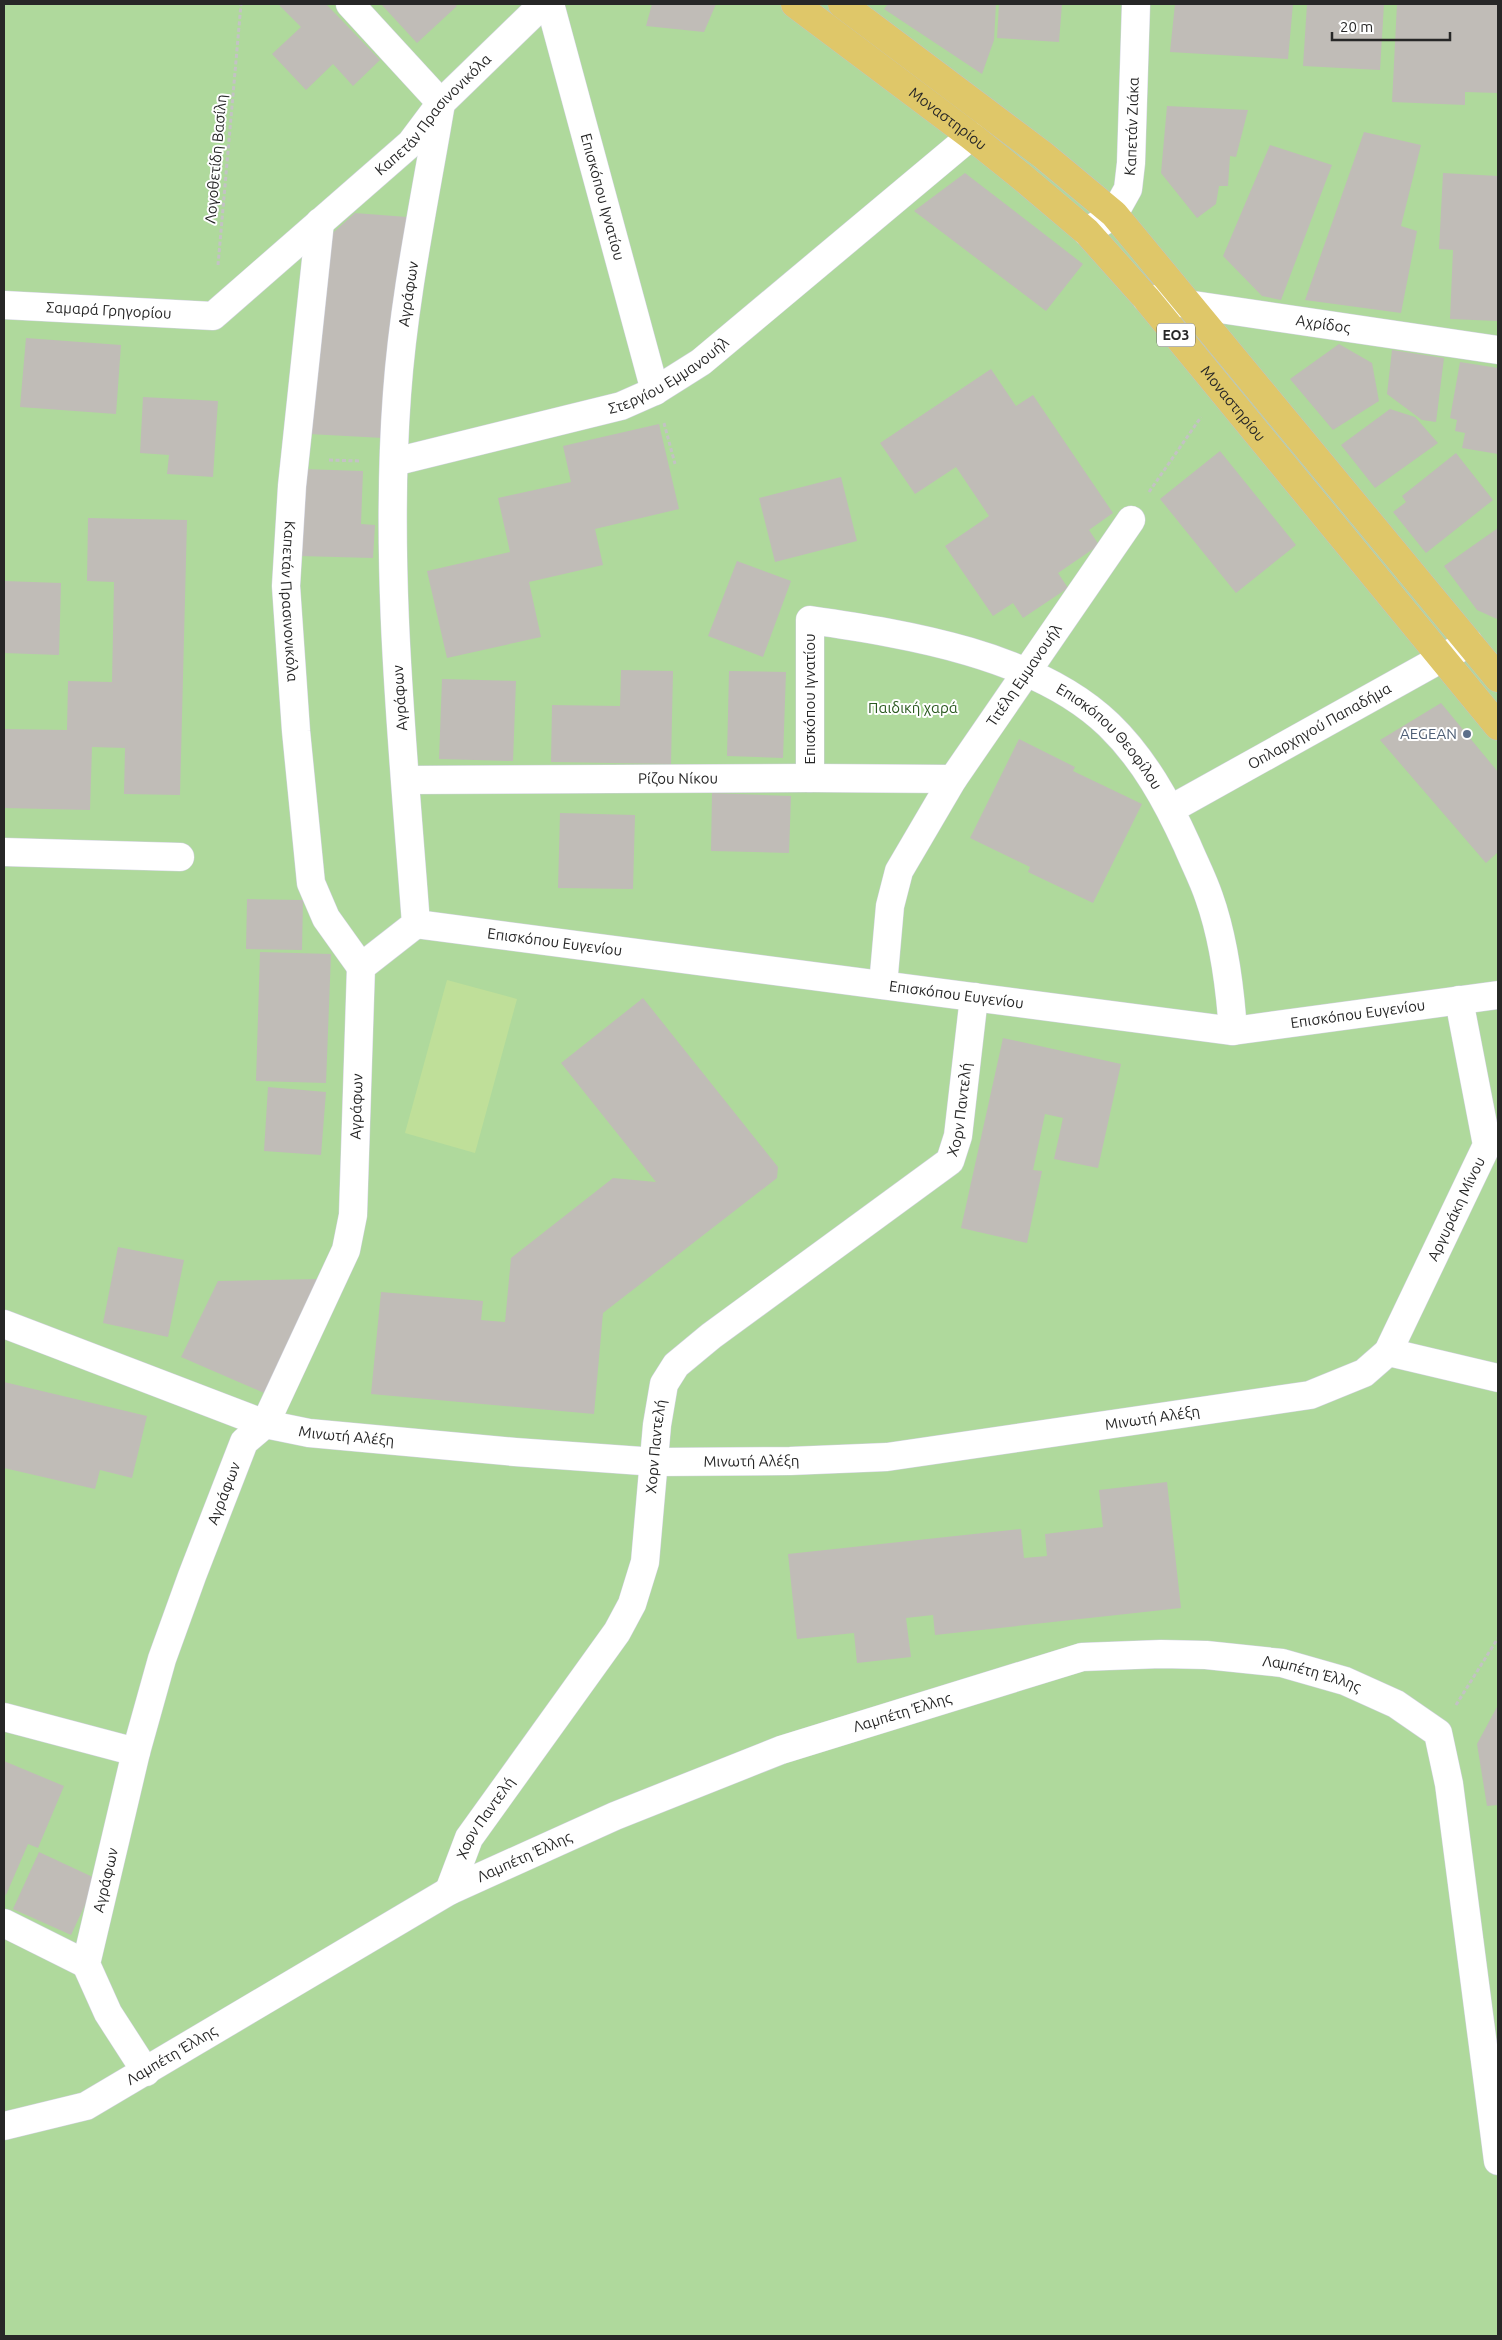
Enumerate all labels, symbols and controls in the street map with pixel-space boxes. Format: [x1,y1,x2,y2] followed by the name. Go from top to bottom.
[1332,10,1450,42] scale bar
[1340,18,1373,35] text: 20 m
[371,50,494,179] street label: Καπετάν Πρασινονικόλα
[1121,77,1142,176] street label: Καπετάν Ζιάκα
[906,84,990,153] street label: Μοναστηρίου
[201,94,230,224] street label: Λογοθετίδη Βασίλη
[577,131,628,262] street label: Επισκόπου Ιγνατίου
[395,260,421,328] street label: Αγράφων
[46,298,172,322] street label: Σαμαρά Γρηγορίου
[1295,311,1352,336] street label: Αχρίδος
[1157,324,1195,346] road number: ΕΟ3
[606,333,732,417] street label: Στεργίου Εμμανουήλ
[1197,362,1269,445] street label: Μοναστηρίου
[278,520,302,682] street label: Καπετάν Πρασινονικόλα
[983,620,1065,729] street label: Τιτέλη Εμμανουήλ
[801,634,818,764] street label: Επισκόπου Ιγνατίου
[389,665,410,731] street label: Αγράφων
[1245,679,1394,773] street label: Οπλαρχηγού Παπαδήμα
[1054,680,1166,792] street label: Επισκόπου Θεοφίλου
[868,699,958,716] park label: Παιδική χαρά
[1400,725,1457,742] place label: AEGEAN
[1461,728,1473,740] marker: AEGEAN
[638,769,718,787] street label: Ρίζου Νίκου
[486,924,623,959] street label: Επισκόπου Ευγενίου
[888,977,1025,1012] street label: Επισκόπου Ευγενίου
[1289,996,1426,1031] street label: Επισκόπου Ευγενίου
[943,1062,974,1158] street label: Χορν Παντελή
[346,1073,366,1140] street label: Αγράφων
[1424,1154,1488,1264] street label: Αργυράκη Μίνου
[642,1398,669,1494] street label: Χορν Παντελή
[1104,1402,1201,1433] street label: Μινωτή Αλέξη
[297,1422,395,1449] street label: Μινωτή Αλέξη
[703,1452,800,1470] street label: Μινωτή Αλέξη
[204,1460,243,1527] street label: Αγράφων
[1262,1652,1364,1695] street label: Λαμπέτη Έλλης
[851,1689,954,1735] street label: Λαμπέτη Έλλης
[453,1774,518,1861] street label: Χορν Παντελή
[474,1828,574,1885] street label: Λαμπέτη Έλλης
[89,1846,121,1914] street label: Αγράφων
[123,2021,220,2088] street label: Λαμπέτη Έλλης

